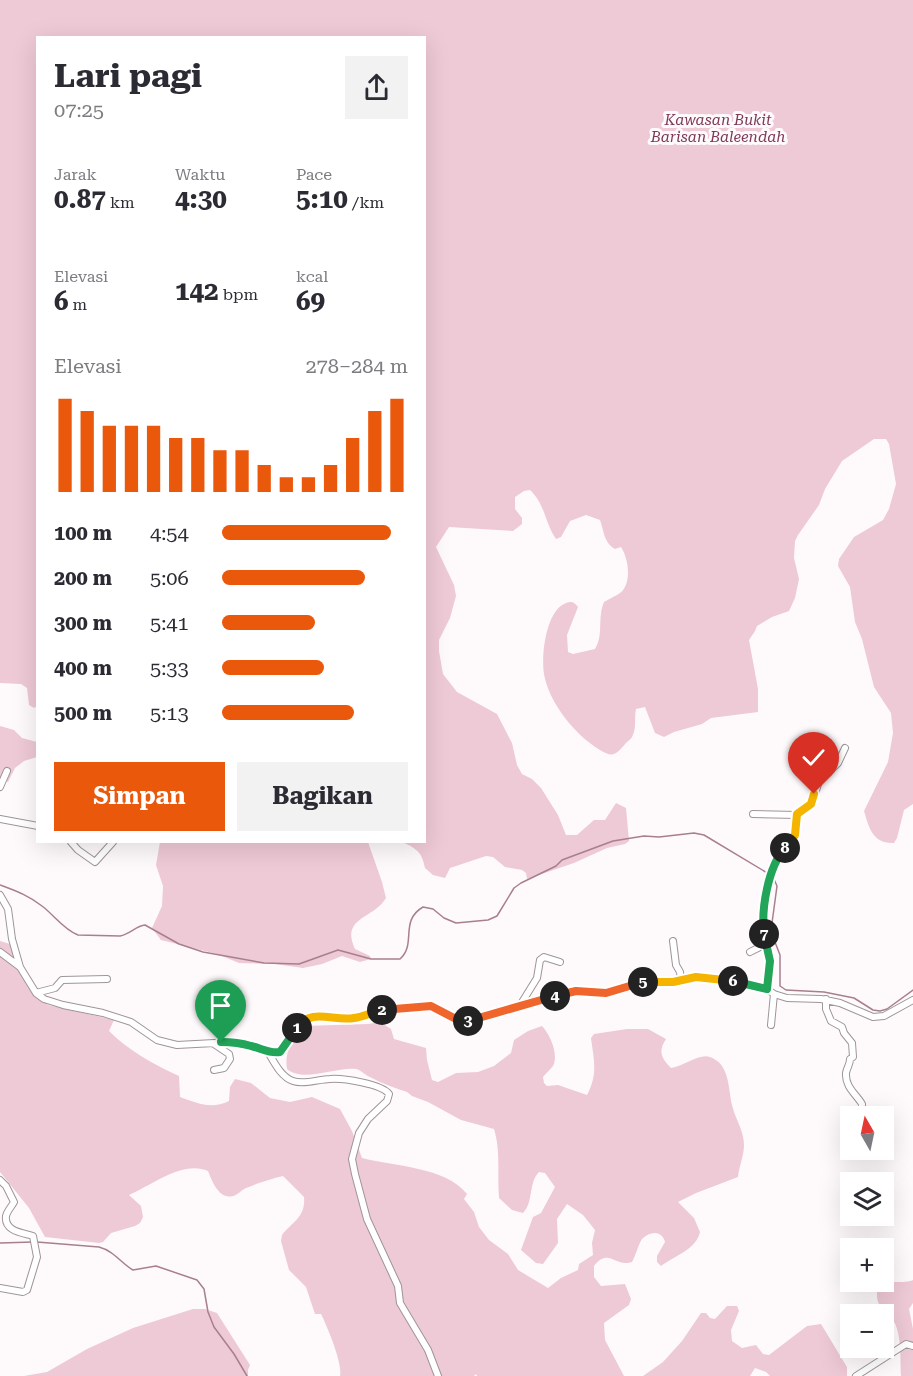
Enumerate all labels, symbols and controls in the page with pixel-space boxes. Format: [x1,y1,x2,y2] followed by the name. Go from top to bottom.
[54,56,202,95] text: Lari pagi
[345,56,408,119] button: share
[54,98,104,122] text: 07:25
[650,111,785,146] park label: Kawasan Bukit Barisan Baleendah
[54,165,97,184] text: Jarak
[175,165,225,184] text: Waktu
[296,165,332,184] text: Pace
[54,184,106,214] text: 0.87
[175,184,227,214] text: 4:30
[296,184,348,214] text: 5:10
[106,193,135,212] text: km
[348,193,384,212] text: /km
[54,267,108,286] text: Elevasi
[296,267,328,286] text: kcal
[175,276,219,306] text: 142
[219,285,258,304] text: bpm
[54,286,69,316] text: 6
[296,286,325,316] text: 69
[69,295,87,314] text: m
[54,354,122,378] text: Elevasi
[305,354,408,378] text: 278–284 m
[54,521,112,545] text: 100 m
[150,521,189,545] text: 4:54
[54,566,112,590] text: 200 m
[150,566,189,590] text: 5:06
[54,611,112,635] text: 300 m
[150,611,189,635] text: 5:41
[54,656,112,680] text: 400 m
[150,656,189,680] text: 5:33
[54,701,112,725] text: 500 m
[150,701,189,725] text: 5:13
[788,732,839,794] pin
[797,741,830,774] icon: check
[54,762,225,831] button: Simpan
[237,762,408,831] button: Bagikan
[770,833,800,863] pin: 8
[781,838,789,857] text: 8
[749,919,779,949] pin: 7
[760,924,768,943] text: 7
[718,966,748,996] pin: 6
[628,967,658,997] pin: 5
[729,971,737,990] text: 6
[639,972,647,991] text: 5
[195,980,246,1042] pin
[540,981,570,1011] pin: 4
[551,986,559,1005] text: 4
[204,989,237,1022] icon: arrive
[367,995,397,1025] pin: 2
[378,1000,386,1019] text: 2
[453,1006,483,1036] pin: 3
[464,1011,472,1030] text: 3
[282,1013,312,1043] pin: 1
[293,1018,301,1037] text: 1
[840,1106,894,1160] north arrow
[840,1106,894,1358] map controls
[840,1172,894,1226] button: layers
[840,1238,894,1292] button: +
[840,1304,894,1358] button: −

